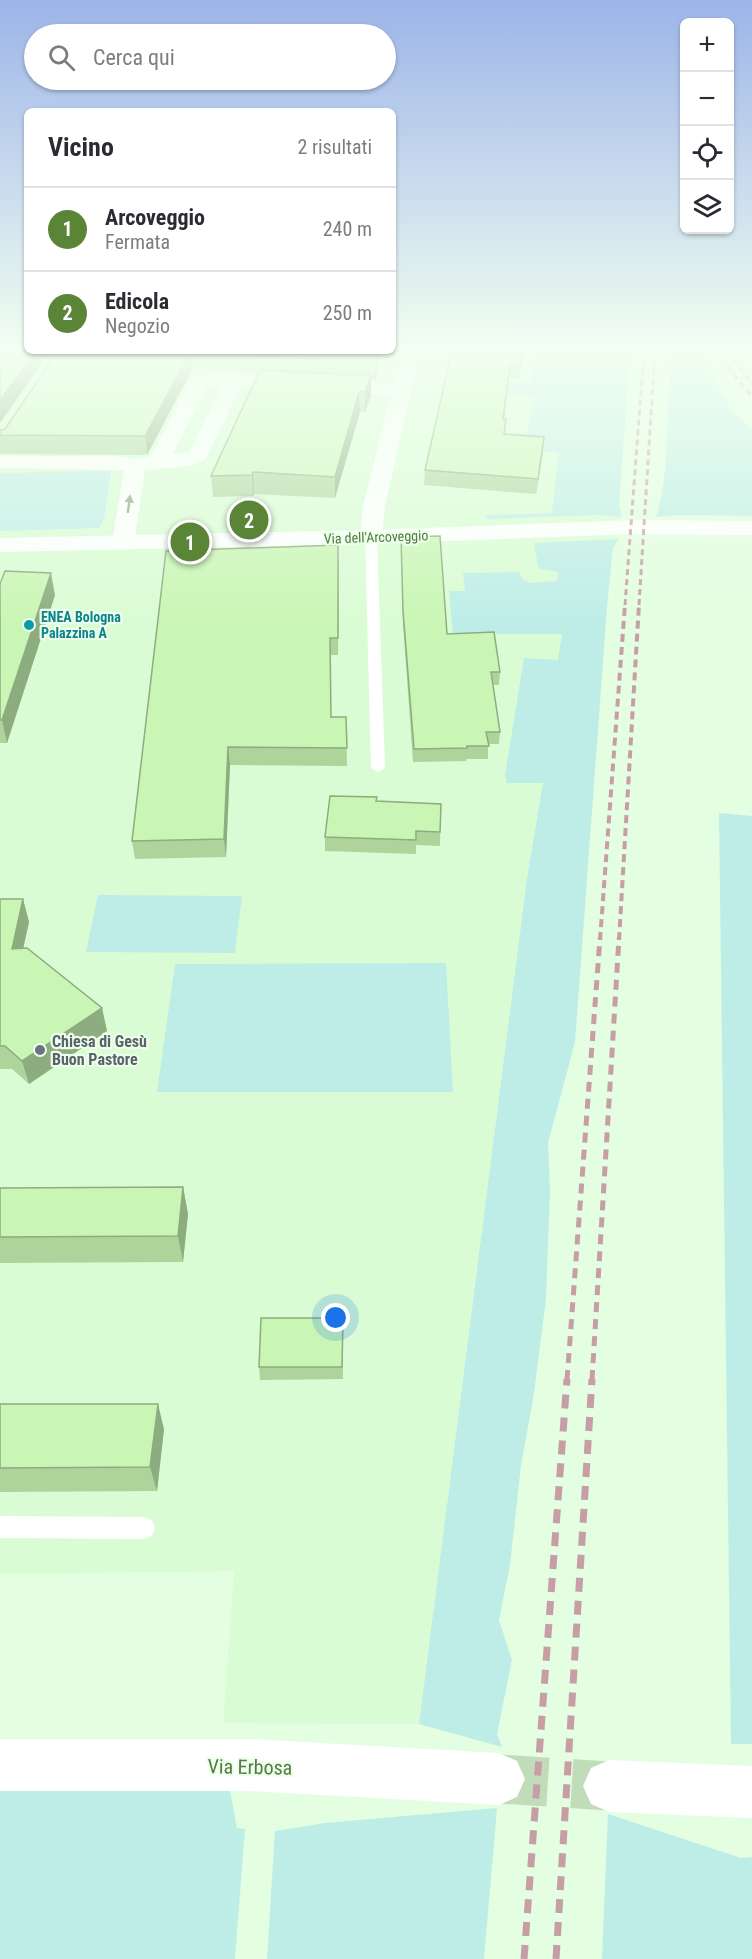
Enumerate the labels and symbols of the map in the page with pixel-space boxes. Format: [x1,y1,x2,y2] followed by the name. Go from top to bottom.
[125,495,134,514] one-way arrow
[230,498,268,542] pin: 2
[170,520,210,564] pin: 1
[323,527,429,547] street label: Via dell'Arcoveggio
[41,609,121,641] place label: ENEA Bologna Palazzina A
[22,618,36,632] marker: ENEA Bologna Palazzina A
[52,1032,147,1069] place label: Chiesa di Gesù Buon Pastore
[33,1043,47,1057] marker: Chiesa di Gesù Buon Pastore
[321,1303,350,1332] your location
[207,1754,293,1780] street label: Via Erbosa

